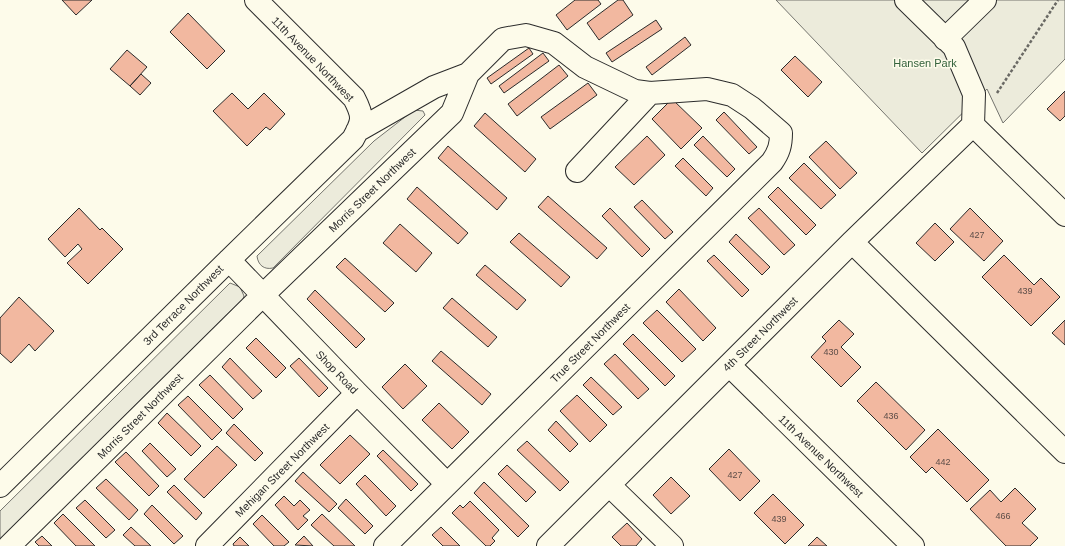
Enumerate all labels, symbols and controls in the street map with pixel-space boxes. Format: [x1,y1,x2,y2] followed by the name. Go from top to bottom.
[270,14,356,104] street label: 11th Avenue Northwest
[893,57,957,69] park label: Hansen Park
[326,146,418,234] street label: Morris Street Northwest
[969,230,985,240] house number: 427
[141,263,225,347] street label: 3rd Terrace Northwest
[1017,286,1033,296] house number: 439
[720,294,800,374] street label: 4th Street Northwest
[548,301,632,385] street label: True Street Northwest
[823,347,839,357] house number: 430
[314,348,360,396] street label: Shop Road
[95,371,185,461] street label: Morris Street Northwest
[883,411,899,421] house number: 436
[776,413,866,499] street label: 11th Avenue Northwest
[233,421,331,519] street label: Mehigan Street Northwest
[935,457,951,467] house number: 442
[727,470,743,480] house number: 427
[995,511,1011,521] house number: 466
[771,514,787,524] house number: 439

